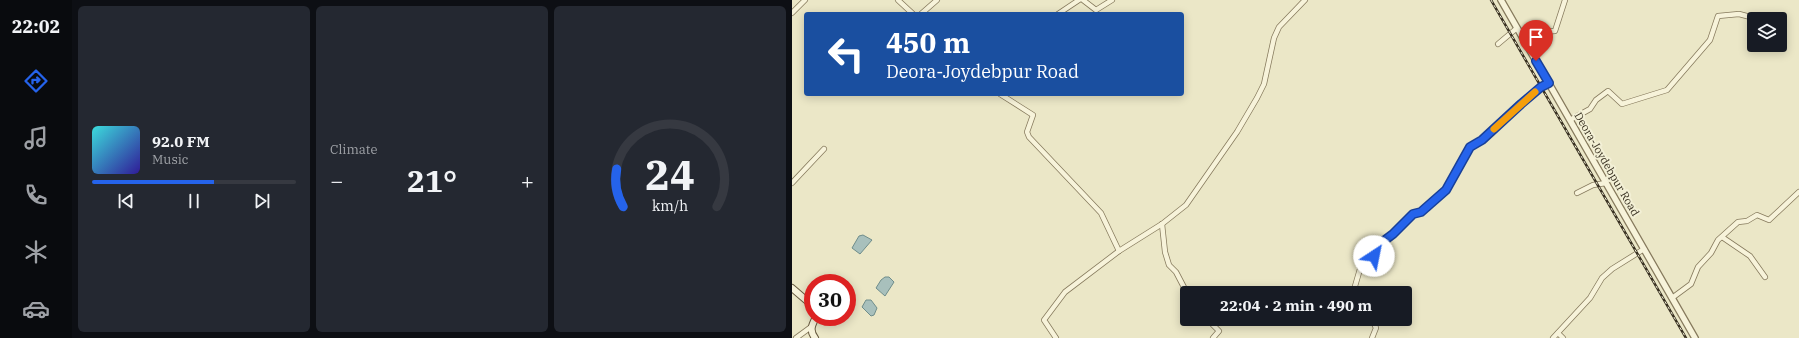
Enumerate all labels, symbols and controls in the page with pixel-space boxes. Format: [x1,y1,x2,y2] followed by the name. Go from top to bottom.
[1747,12,1787,52] map controls
[1747,12,1787,52] button: layers
[12,15,60,38] text: 22:02
[1519,20,1553,61] pin
[886,24,970,61] text: 450 m
[1525,26,1547,48] icon: arrive
[820,28,872,80] icon: left
[886,60,1079,83] text: Deora-Joydebpur Road
[22,67,50,95] icon: directions
[1571,109,1643,219] street label: Deora-Joydebpur Road
[22,124,50,152] icon: music
[152,132,210,151] text: 92.0 FM
[330,141,377,158] text: Climate
[645,147,695,201] text: 24
[152,151,189,168] text: Music
[407,161,457,200] text: 21°
[330,166,343,195] text: −
[521,166,534,195] text: +
[22,181,50,209] icon: phone
[115,190,137,212] icon: previous
[183,190,205,212] icon: pause
[251,190,273,212] icon: next
[652,196,688,215] text: km/h
[1353,235,1395,277] position arrow
[22,238,50,266] icon: climate
[804,274,856,326] speed limit sign: 30
[22,295,50,323] icon: car
[1220,296,1372,315] text: 22:04 · 2 min · 490 m

